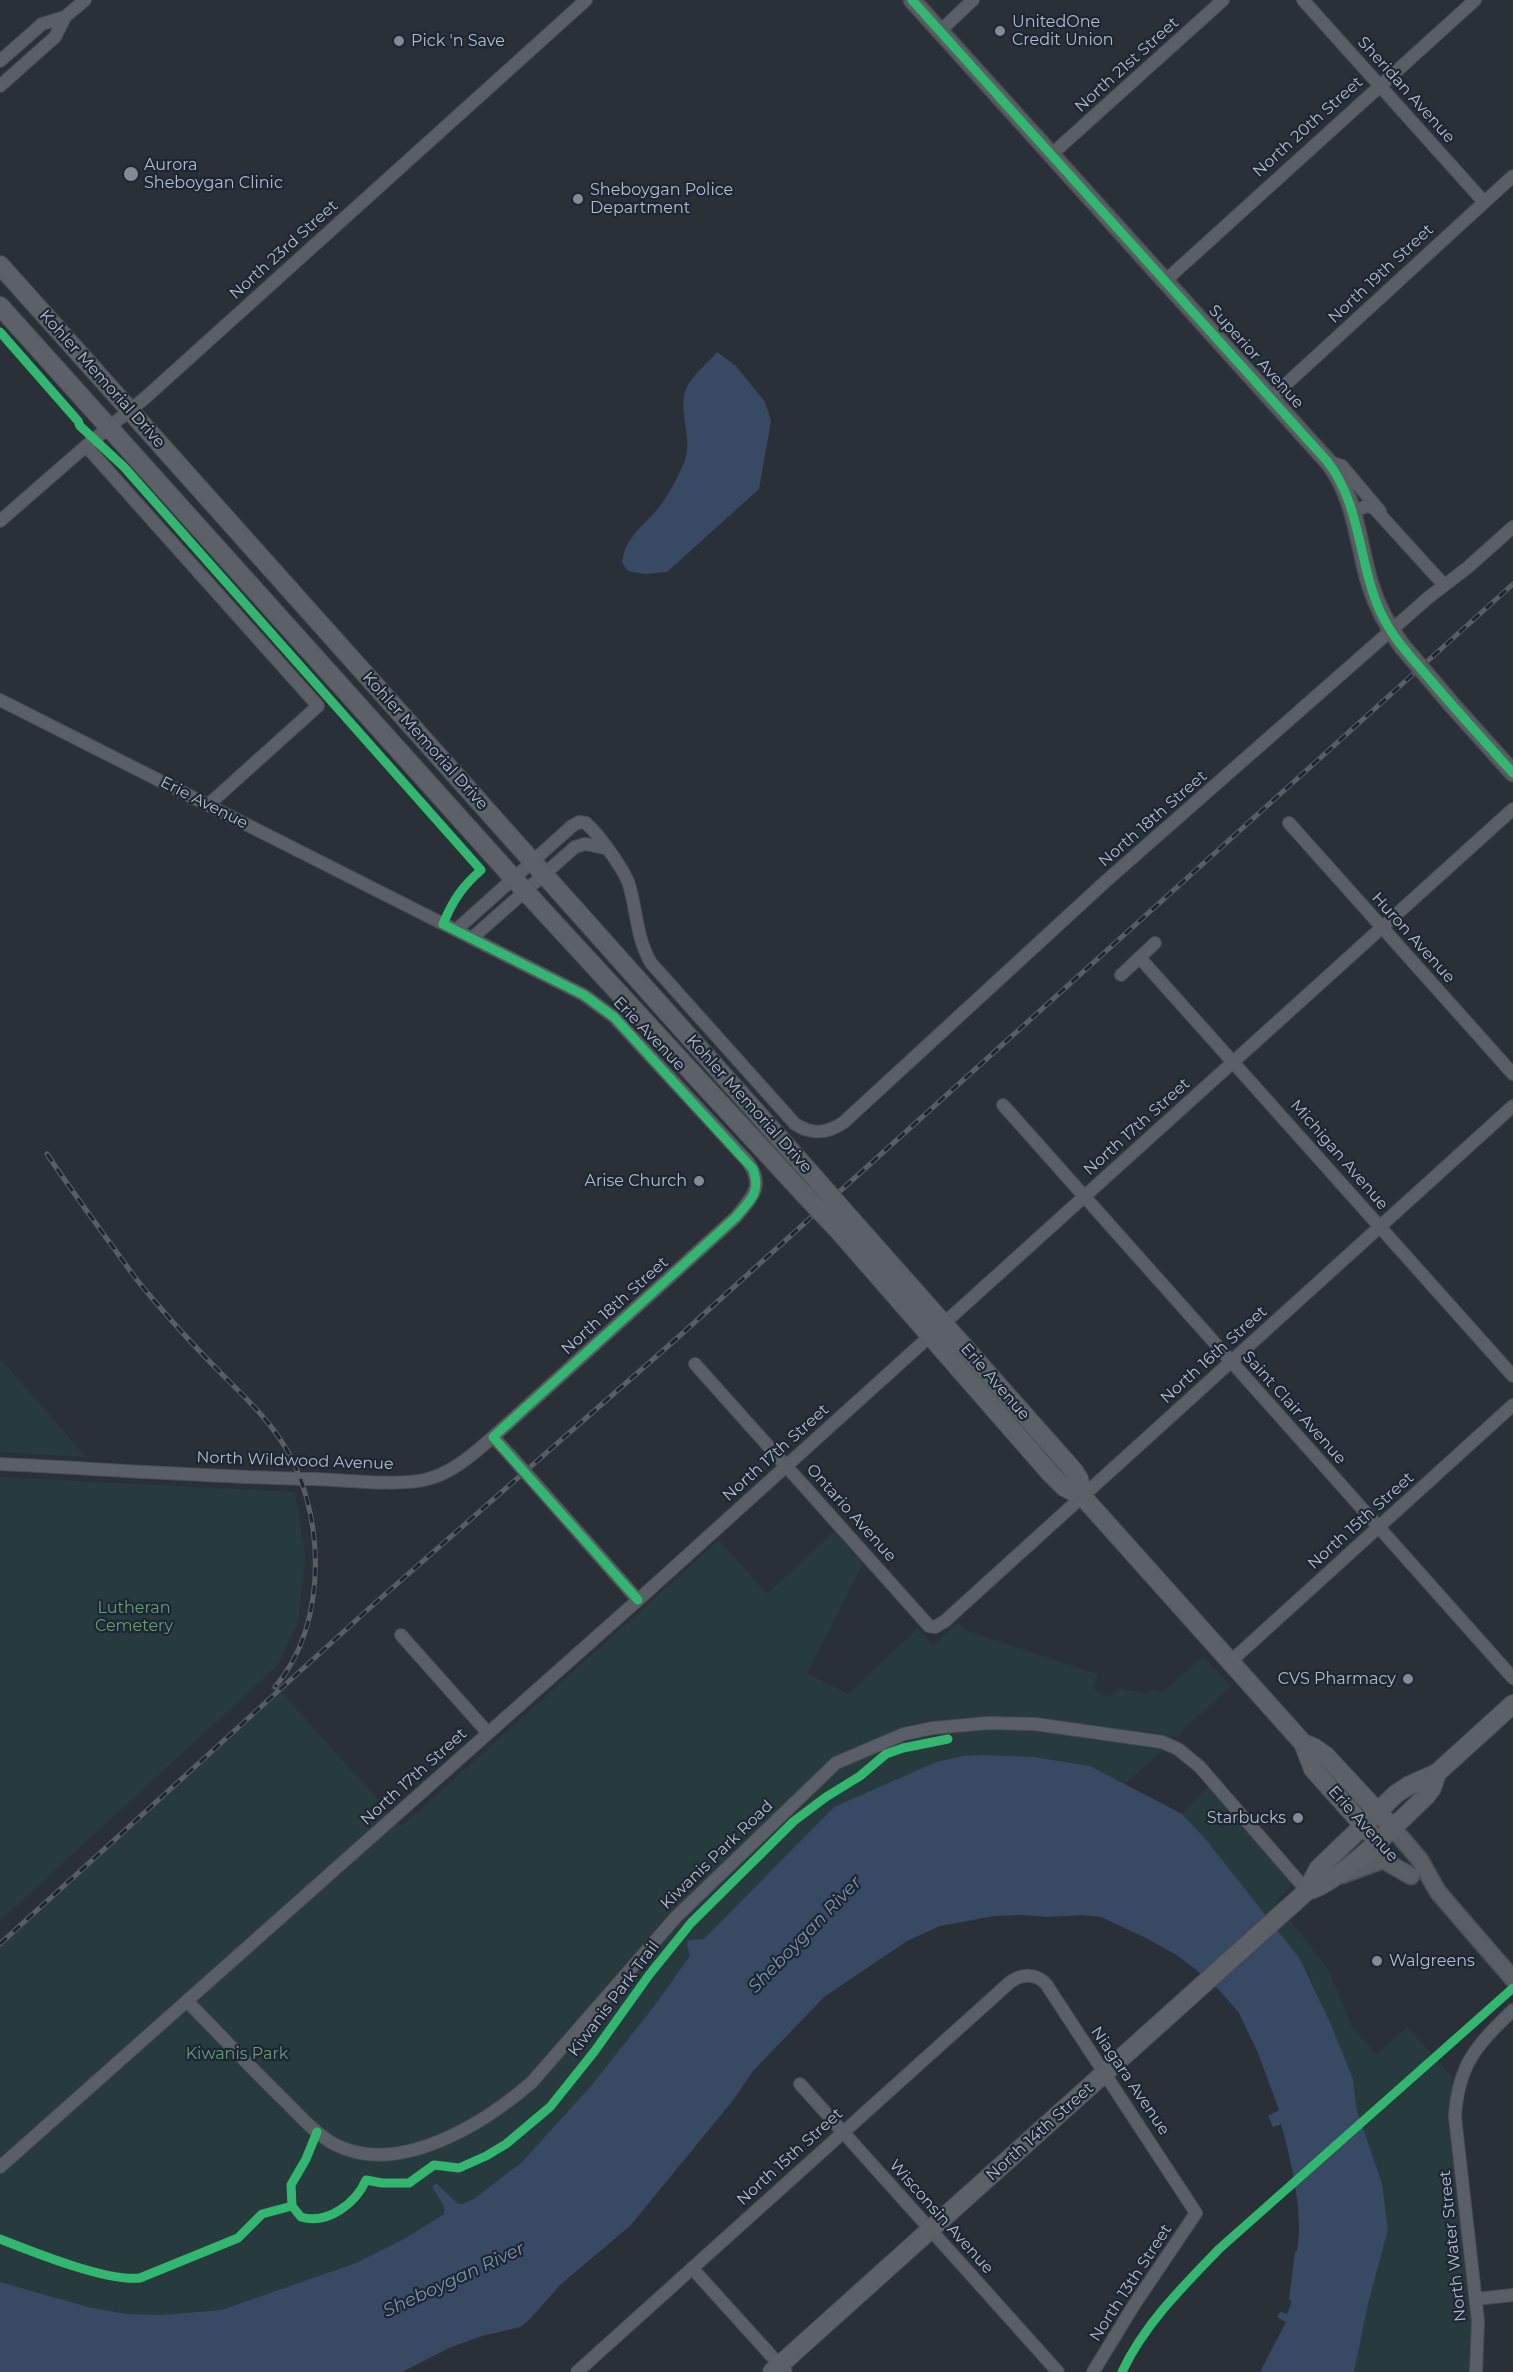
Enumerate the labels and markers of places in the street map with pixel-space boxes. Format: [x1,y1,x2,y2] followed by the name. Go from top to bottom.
[1012,12,1114,50] place label: UnitedOne Credit Union
[993,24,1007,38] marker: UnitedOne Credit Union
[411,31,505,51] place label: Pick 'n Save
[392,34,406,48] marker: Pick 'n Save
[144,155,283,193] place label: Aurora Sheboygan Clinic
[122,165,140,183] marker: Aurora Sheboygan Clinic
[590,180,733,218] place label: Sheboygan Police Department
[571,192,585,206] marker: Sheboygan Police Department
[584,1171,687,1191] place label: Arise Church
[692,1174,706,1188] marker: Arise Church
[1278,1669,1396,1689] place label: CVS Pharmacy
[1401,1672,1415,1686] marker: CVS Pharmacy
[1207,1808,1286,1828] place label: Starbucks
[1291,1811,1305,1825] marker: Starbucks
[1389,1951,1475,1971] place label: Walgreens
[1370,1954,1384,1968] marker: Walgreens

